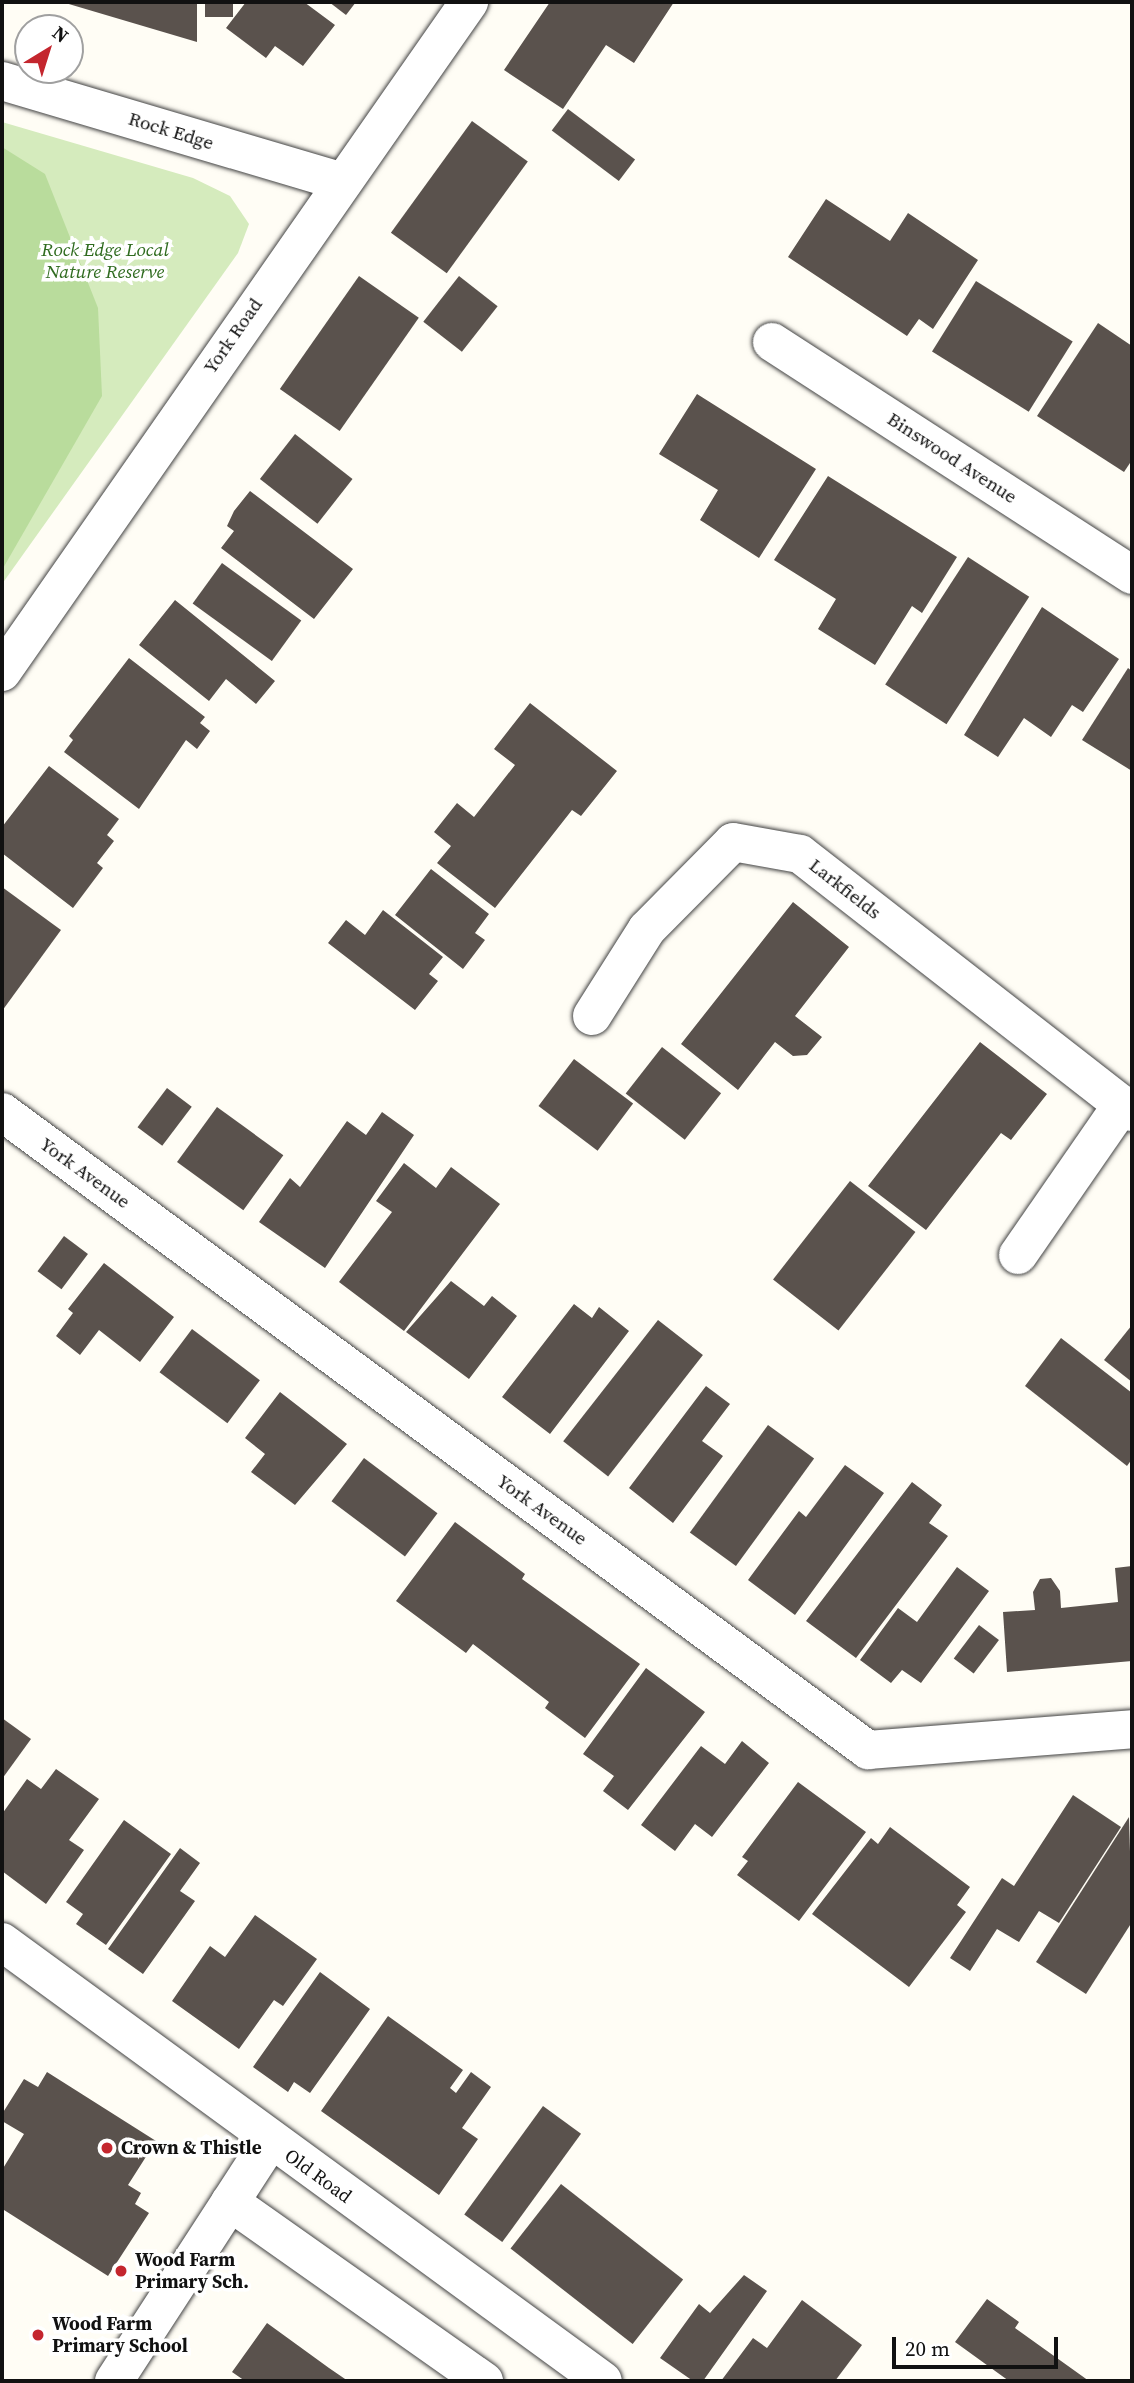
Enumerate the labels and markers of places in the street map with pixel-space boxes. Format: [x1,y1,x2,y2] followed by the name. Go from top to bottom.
[121,2137,262,2159] place label: Crown & Thistle
[99,2140,115,2156] marker: Crown & Thistle
[135,2249,249,2293] place label: Wood Farm Primary Sch.
[113,2263,129,2279] marker: Wood Farm Primary Sch.
[52,2313,188,2357] place label: Wood Farm Primary School
[30,2327,46,2343] marker: Wood Farm Primary School

